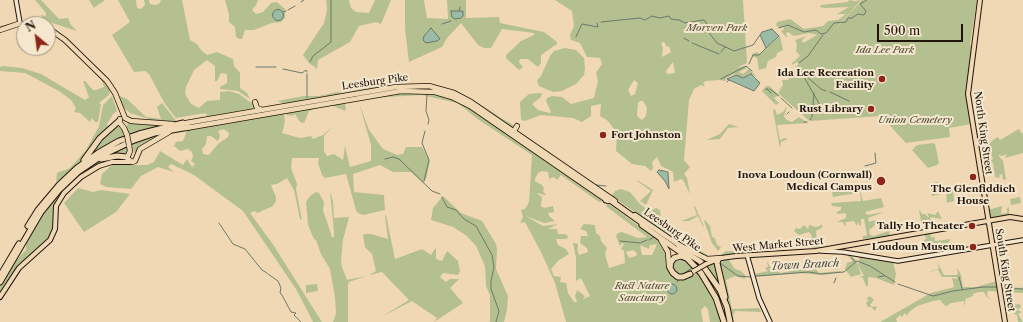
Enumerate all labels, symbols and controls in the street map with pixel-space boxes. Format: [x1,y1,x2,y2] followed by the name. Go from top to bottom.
[16,16,56,56] north arrow
[879,16,965,42] scale bar
[23,18,38,35] text: N
[687,22,747,34] park label: Morven Park
[884,23,920,38] text: 500 m
[856,44,914,56] park label: Ida Lee Park
[777,67,874,90] place label: Ida Lee Recreation Facility
[341,71,409,93] street label: Leesburg Pike
[877,74,887,84] marker: Ida Lee Recreation Facility
[971,90,995,176] street label: North King Street
[799,103,863,115] place label: Rust Library
[866,104,876,114] marker: Rust Library
[878,114,952,126] park label: Union Cemetery
[611,129,681,141] place label: Fort Johnston
[598,130,608,140] marker: Fort Johnston
[738,169,872,192] place label: Inova Loudoun (Cornwall) Medical Campus
[968,172,978,182] marker: The Glenfiddich House
[875,175,887,187] marker: Inova Loudoun (Cornwall) Medical Campus
[931,183,1015,206] place label: The Glenfiddich House
[641,206,703,254] street label: Leesburg Pike
[877,220,964,232] place label: Tally Ho Theater
[967,221,977,231] marker: Tally Ho Theater
[992,228,1018,312] street label: South King Street
[732,235,824,255] street label: West Market Street
[872,241,965,253] place label: Loudoun Museum
[968,242,978,252] marker: Loudoun Museum
[770,257,840,273] water label: Town Branch
[615,280,669,304] park label: Rust Nature Sanctuary

